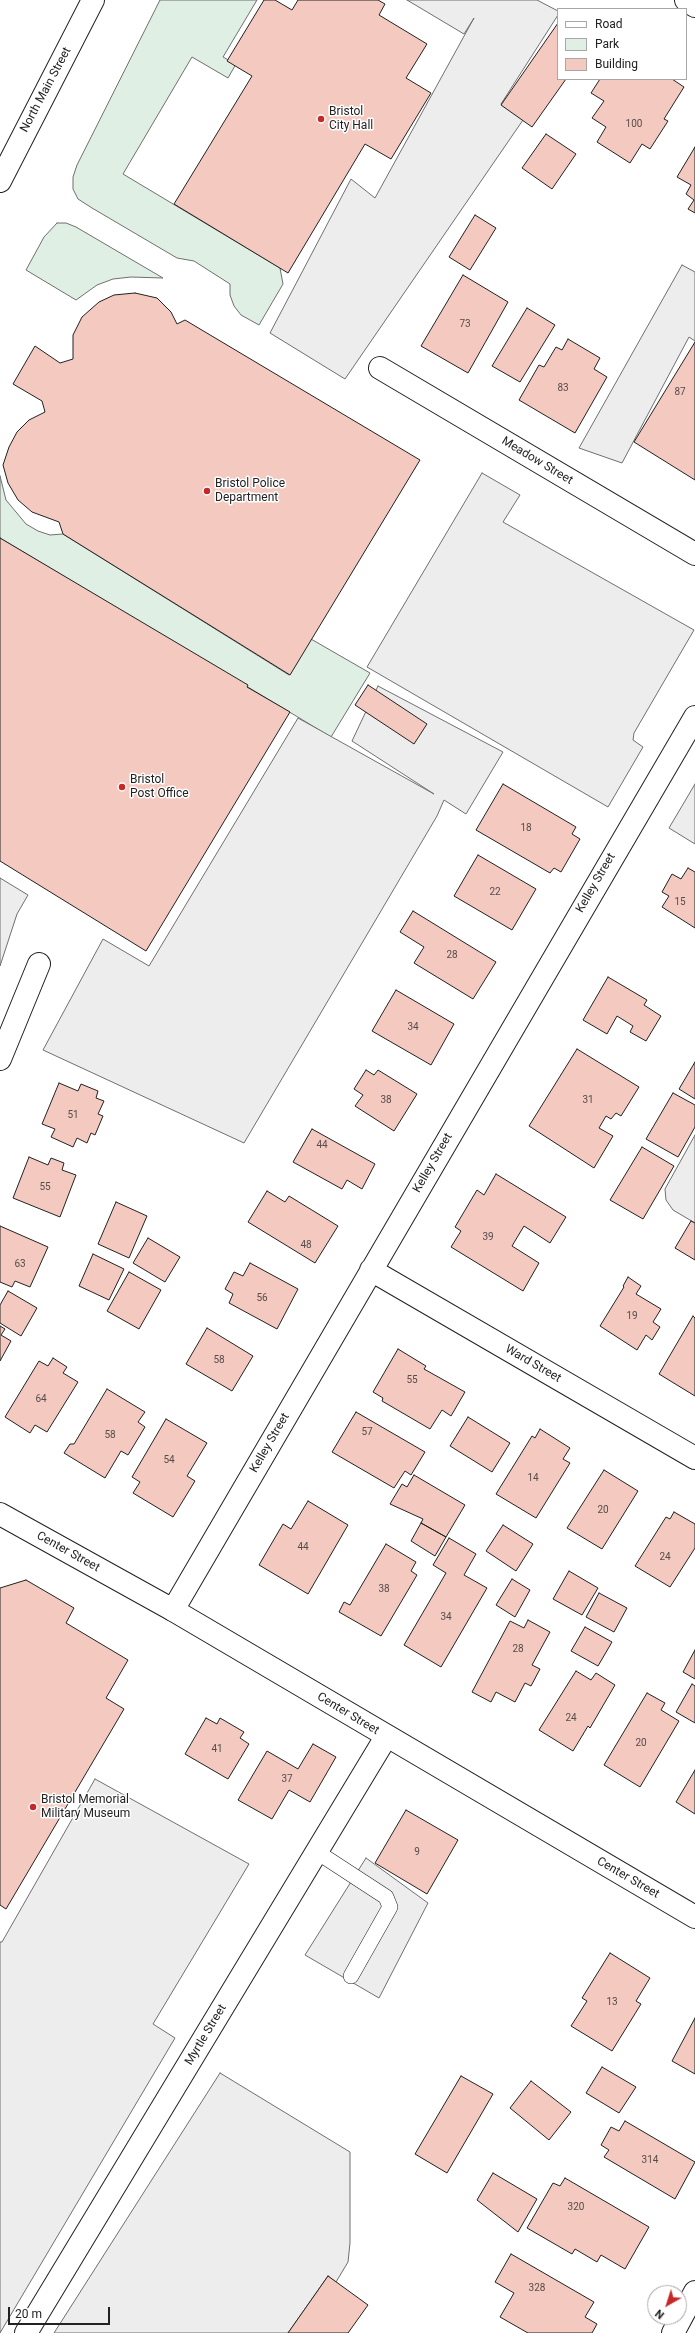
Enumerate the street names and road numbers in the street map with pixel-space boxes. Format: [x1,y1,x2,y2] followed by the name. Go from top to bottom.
[17,45,75,135] street label: North Main Street
[499,434,575,488] street label: Meadow Street
[573,851,619,915] street label: Kelley Street
[410,1131,456,1195] street label: Kelley Street
[502,1342,564,1386] street label: Ward Street
[247,1411,293,1475] street label: Kelley Street
[34,1529,102,1575] street label: Center Street
[314,1690,382,1738] street label: Center Street
[594,1854,662,1902] street label: Center Street
[182,2002,230,2068] street label: Myrtle Street

